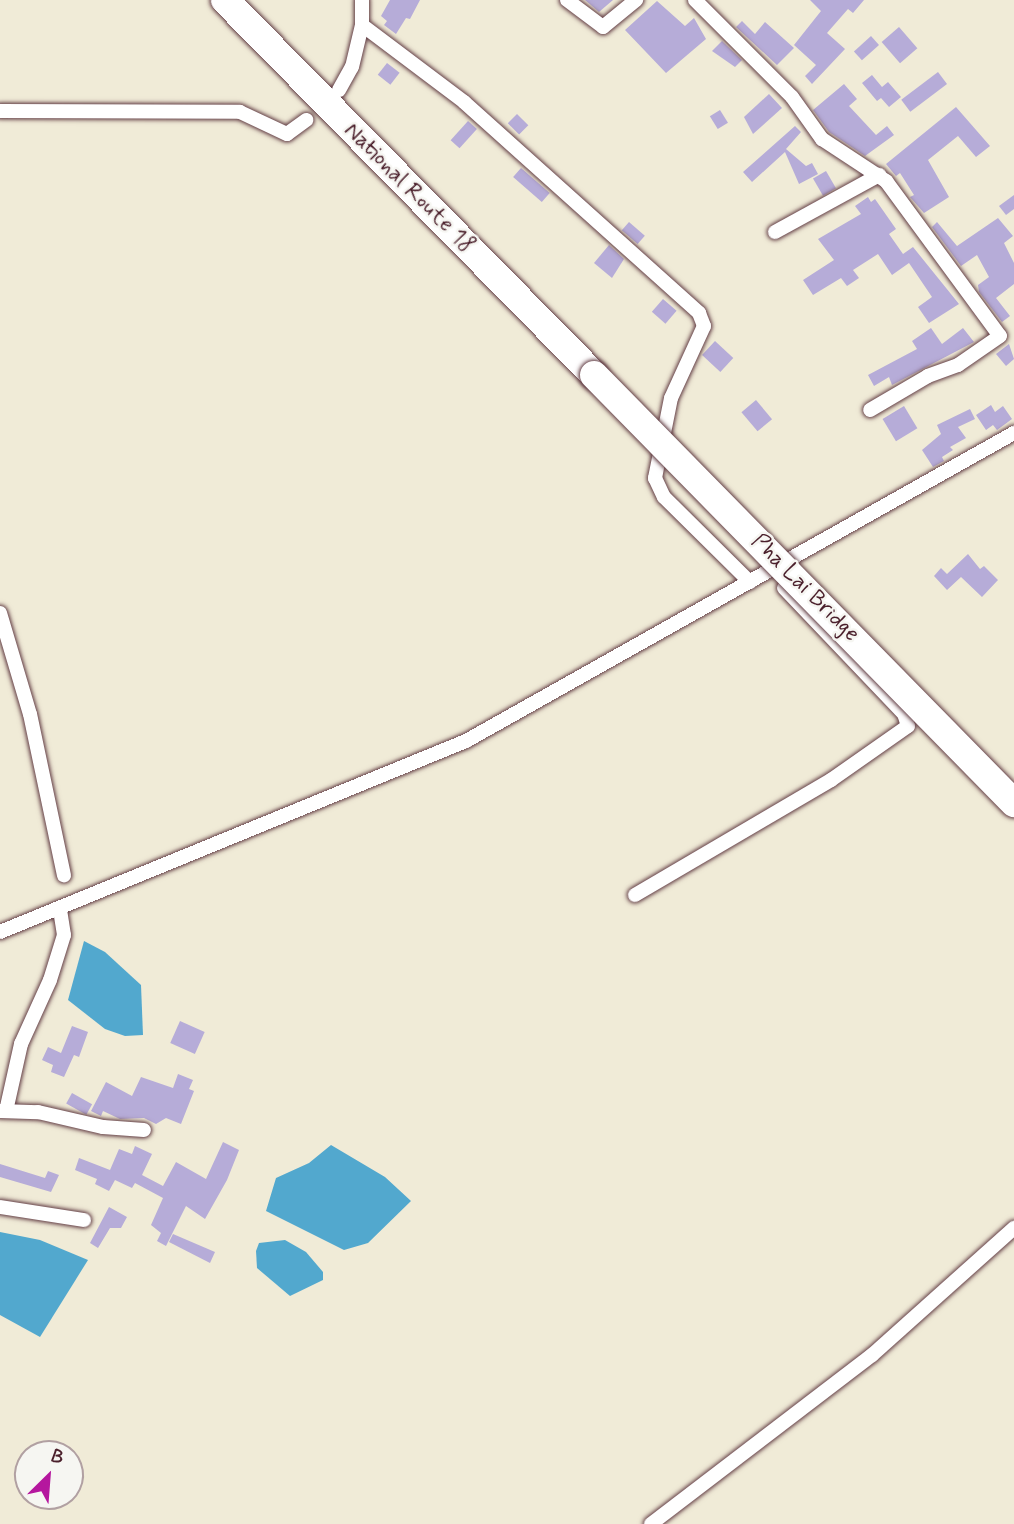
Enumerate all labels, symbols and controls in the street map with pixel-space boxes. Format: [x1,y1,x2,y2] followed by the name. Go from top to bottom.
[341,120,477,256] street label: National Route 18
[745,528,865,648] street label: Pha Lai Bridge
[14,1440,84,1510] north arrow
[47,1443,68,1471] text: B

